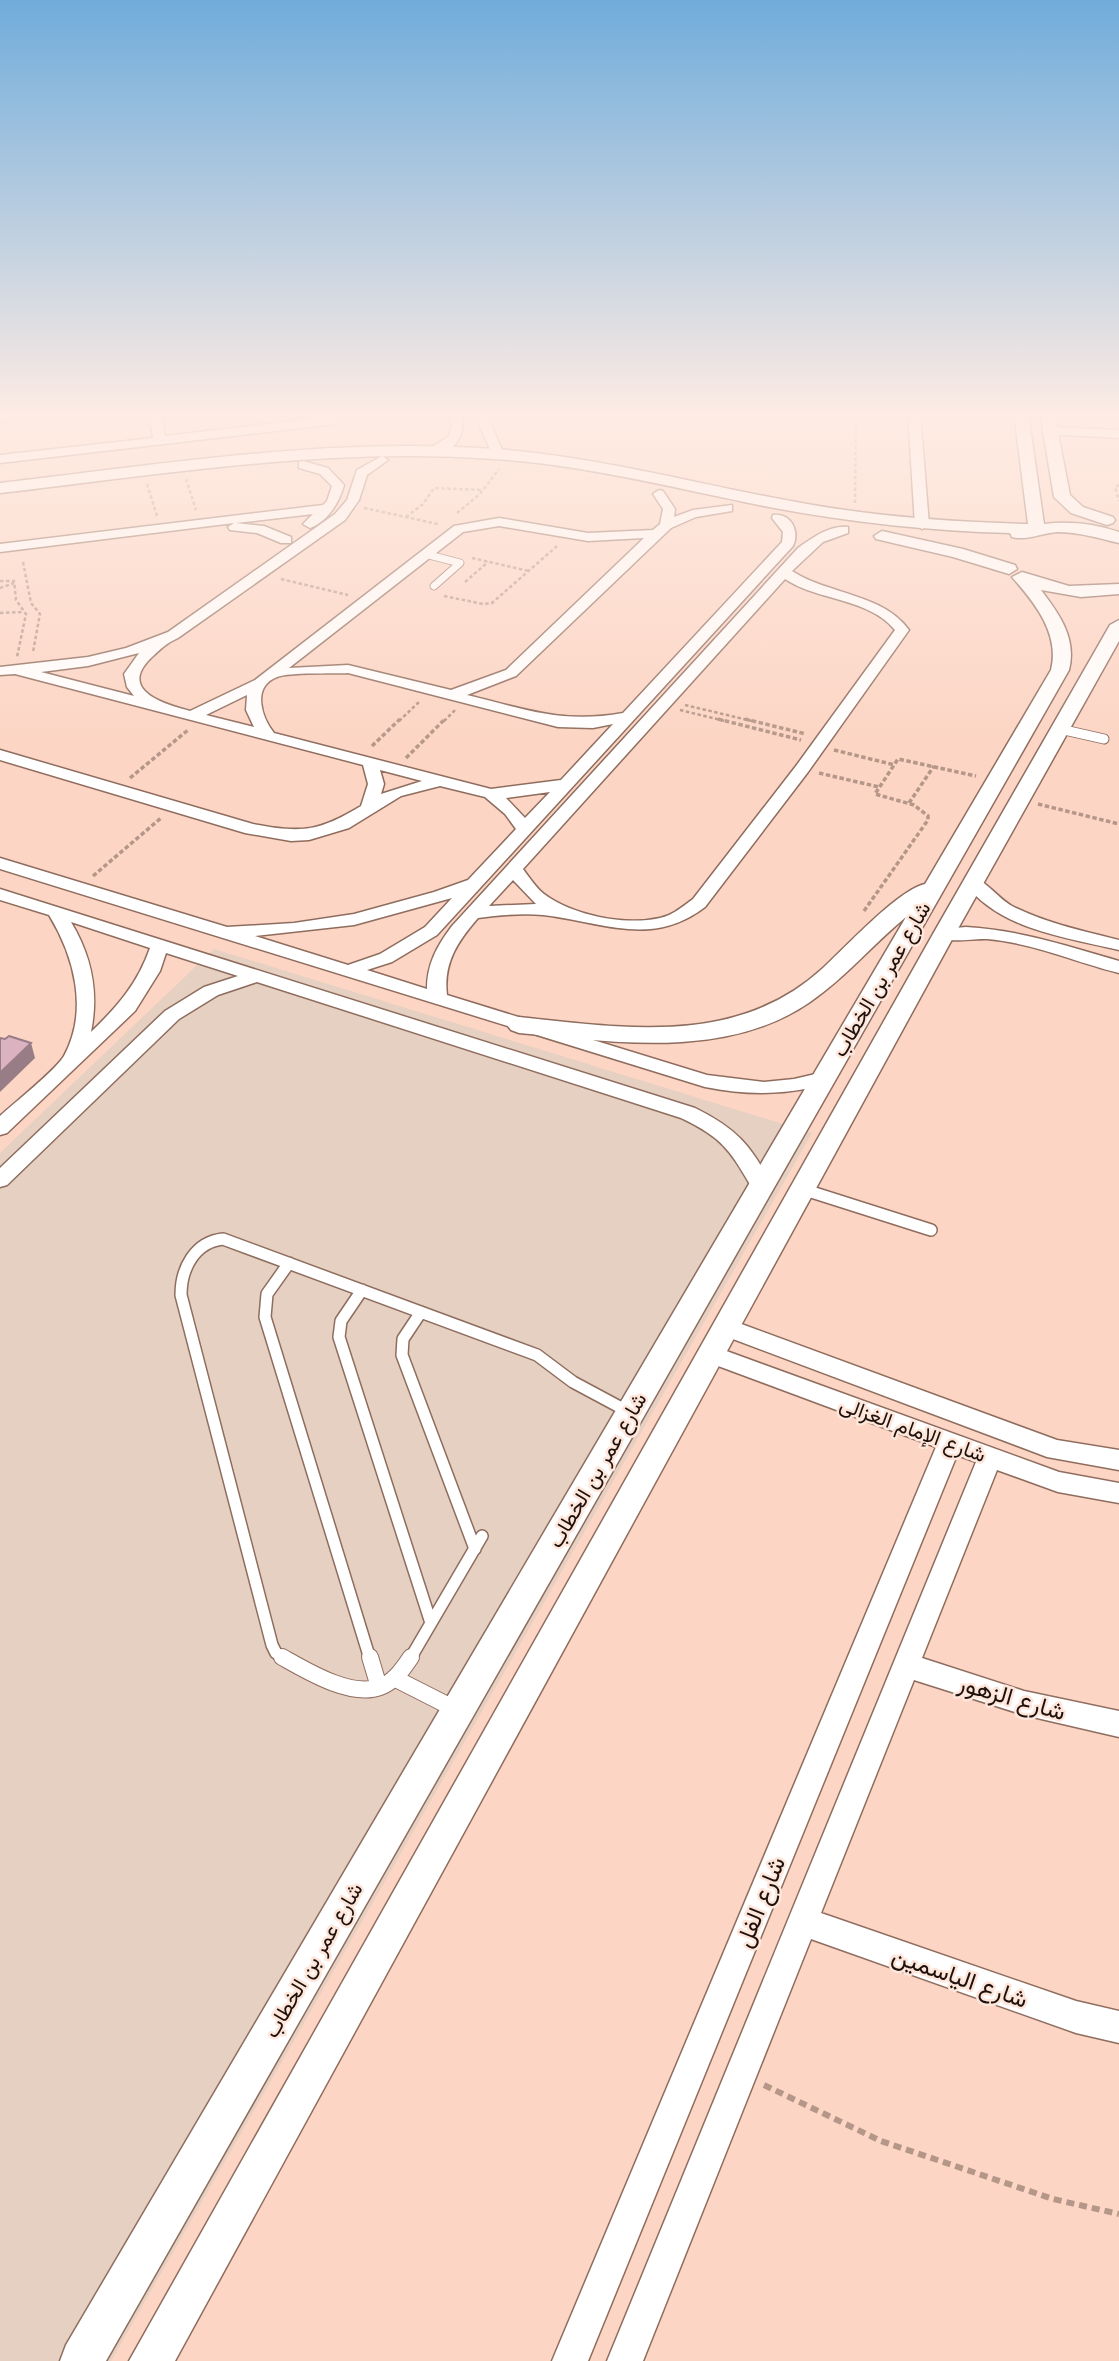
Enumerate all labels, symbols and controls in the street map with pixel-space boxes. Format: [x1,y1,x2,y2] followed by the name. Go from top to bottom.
[826,897,937,1062] street label: شارع عمر بن الخطاب
[542,1388,653,1553] street label: شارع عمر بن الخطاب
[836,1390,990,1469] street label: شارع الإمام الغزالى
[954,1667,1069,1728] street label: شارع الزهور
[728,1852,793,1952] street label: شارع الفل
[258,1878,369,2043] street label: شارع عمر بن الخطاب
[888,1939,1032,2016] street label: شارع الياسمين

